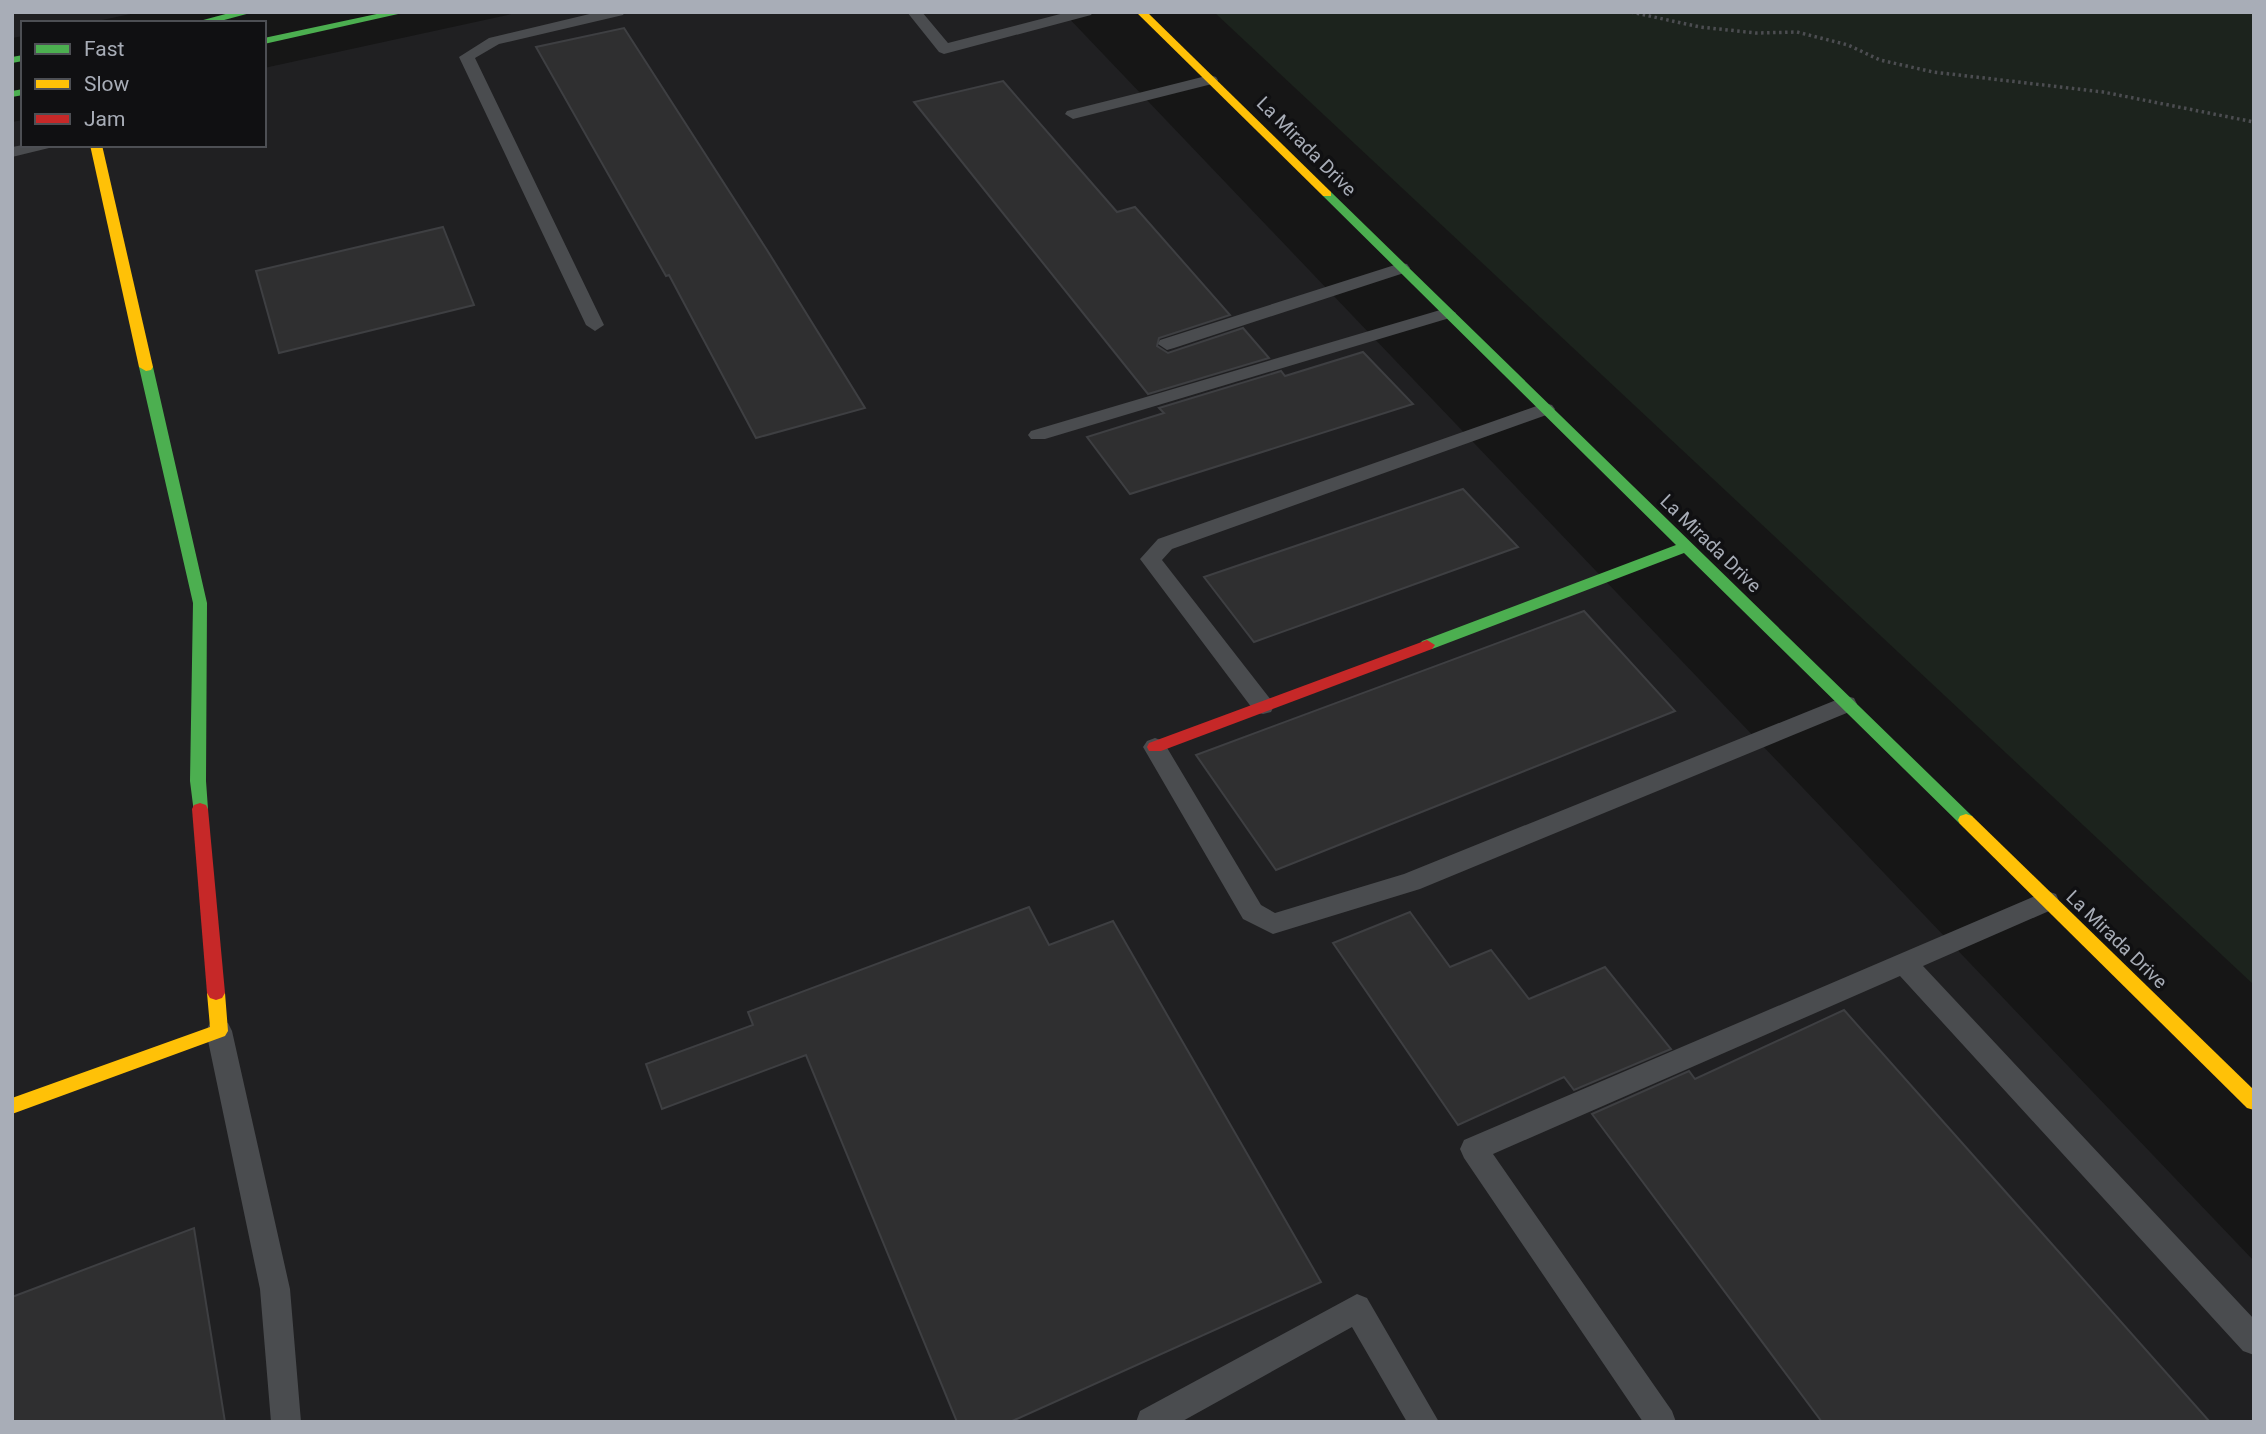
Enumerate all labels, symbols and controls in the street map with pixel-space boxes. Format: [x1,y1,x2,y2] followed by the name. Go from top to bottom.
[21,21,266,147] legend
[84,37,125,61] text: Fast
[84,72,130,96] text: Slow
[1252,92,1361,201] street label: La Mirada Drive
[84,107,125,131] text: Jam
[1655,489,1766,597] street label: La Mirada Drive
[2061,885,2172,993] street label: La Mirada Drive

